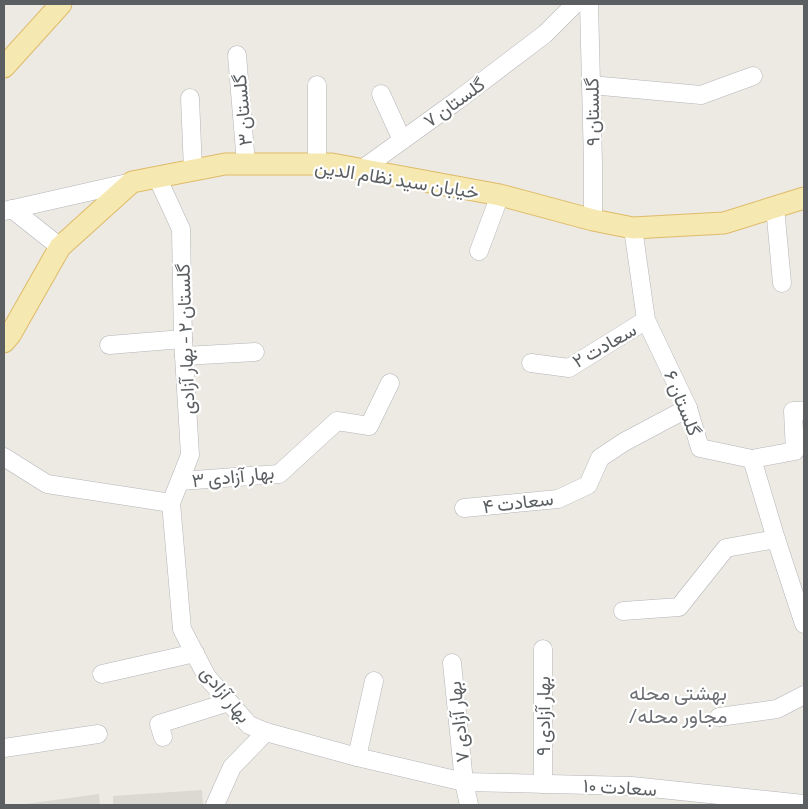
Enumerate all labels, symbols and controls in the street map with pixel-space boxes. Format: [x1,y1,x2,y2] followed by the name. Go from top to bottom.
[418,72,489,132] street label: گلستان ۷
[227,73,256,147] street label: گلستان ۳
[579,78,604,146] street label: گلستان ۹
[313,154,481,205] street label: خیابان سید نظام الدین
[170,263,200,415] street label: گلستان ۲ - بهار آزادی
[568,317,640,372] street label: سعادت ۲
[660,367,707,439] street label: گلستان ۶
[191,460,275,492] street label: بهار آزادی ۳
[481,486,555,517] street label: سعادت ۴
[196,661,256,727] street label: بهار آزادی
[531,676,555,756] street label: بهار آزادی ۹
[442,680,474,764] street label: بهار آزادی ۷
[628,680,728,729] district label: بهشتی محله /مجاور محله
[583,773,657,800] street label: سعادت ۱۰

